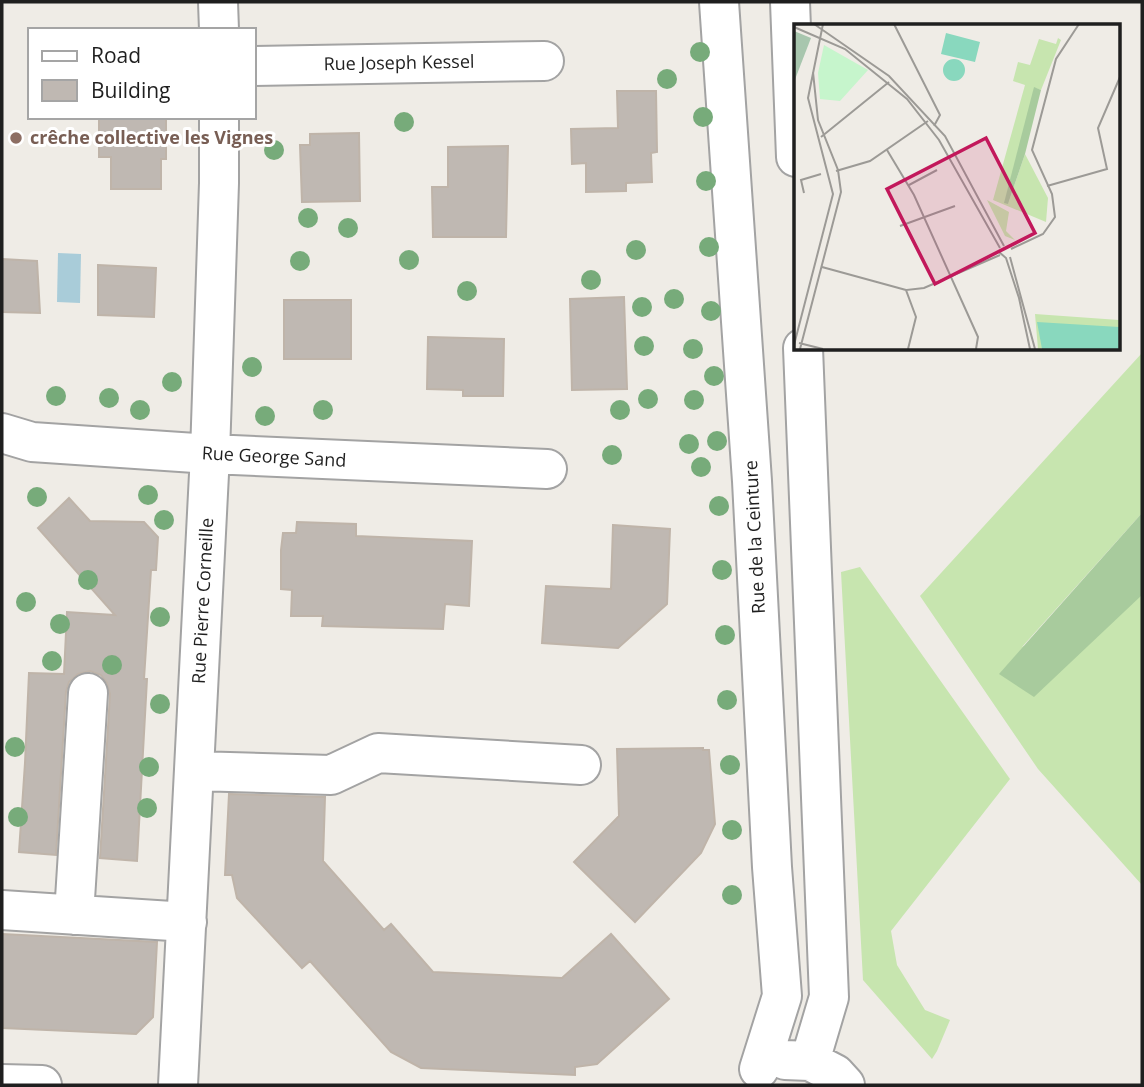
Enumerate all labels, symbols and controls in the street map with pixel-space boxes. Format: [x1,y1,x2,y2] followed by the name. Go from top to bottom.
[794,24,1120,350] inset map
[28,28,256,119] legend
[91,41,141,69] text: Road
[323,49,475,75] street label: Rue Joseph Kessel
[91,76,170,104] text: Building
[30,125,273,149] place label: crêche collective les Vignes
[8,130,24,146] marker: crêche collective les Vignes
[201,440,347,472] street label: Rue George Sand
[738,460,770,615] street label: Rue de la Ceinture
[186,517,218,685] street label: Rue Pierre Corneille

